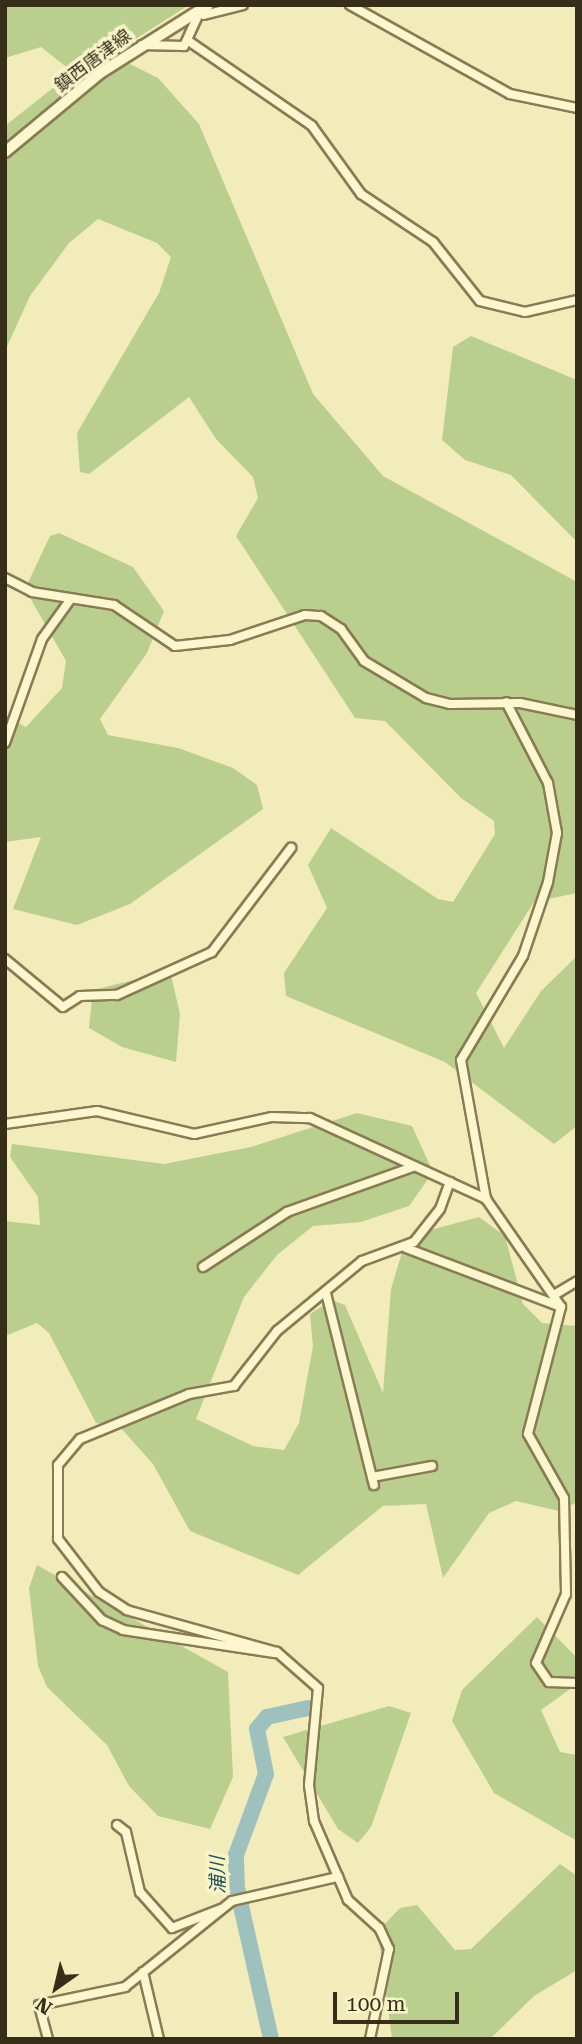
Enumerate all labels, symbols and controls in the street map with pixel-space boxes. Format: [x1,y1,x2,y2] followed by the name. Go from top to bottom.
[51,25,135,97] street label: 鎮西唐津線
[206,1856,230,1894] water label: 浦川
[21,1953,91,2023] north arrow
[337,1978,463,2022] scale bar
[31,1992,56,2019] text: N
[346,1992,406,2016] text: 100 m

